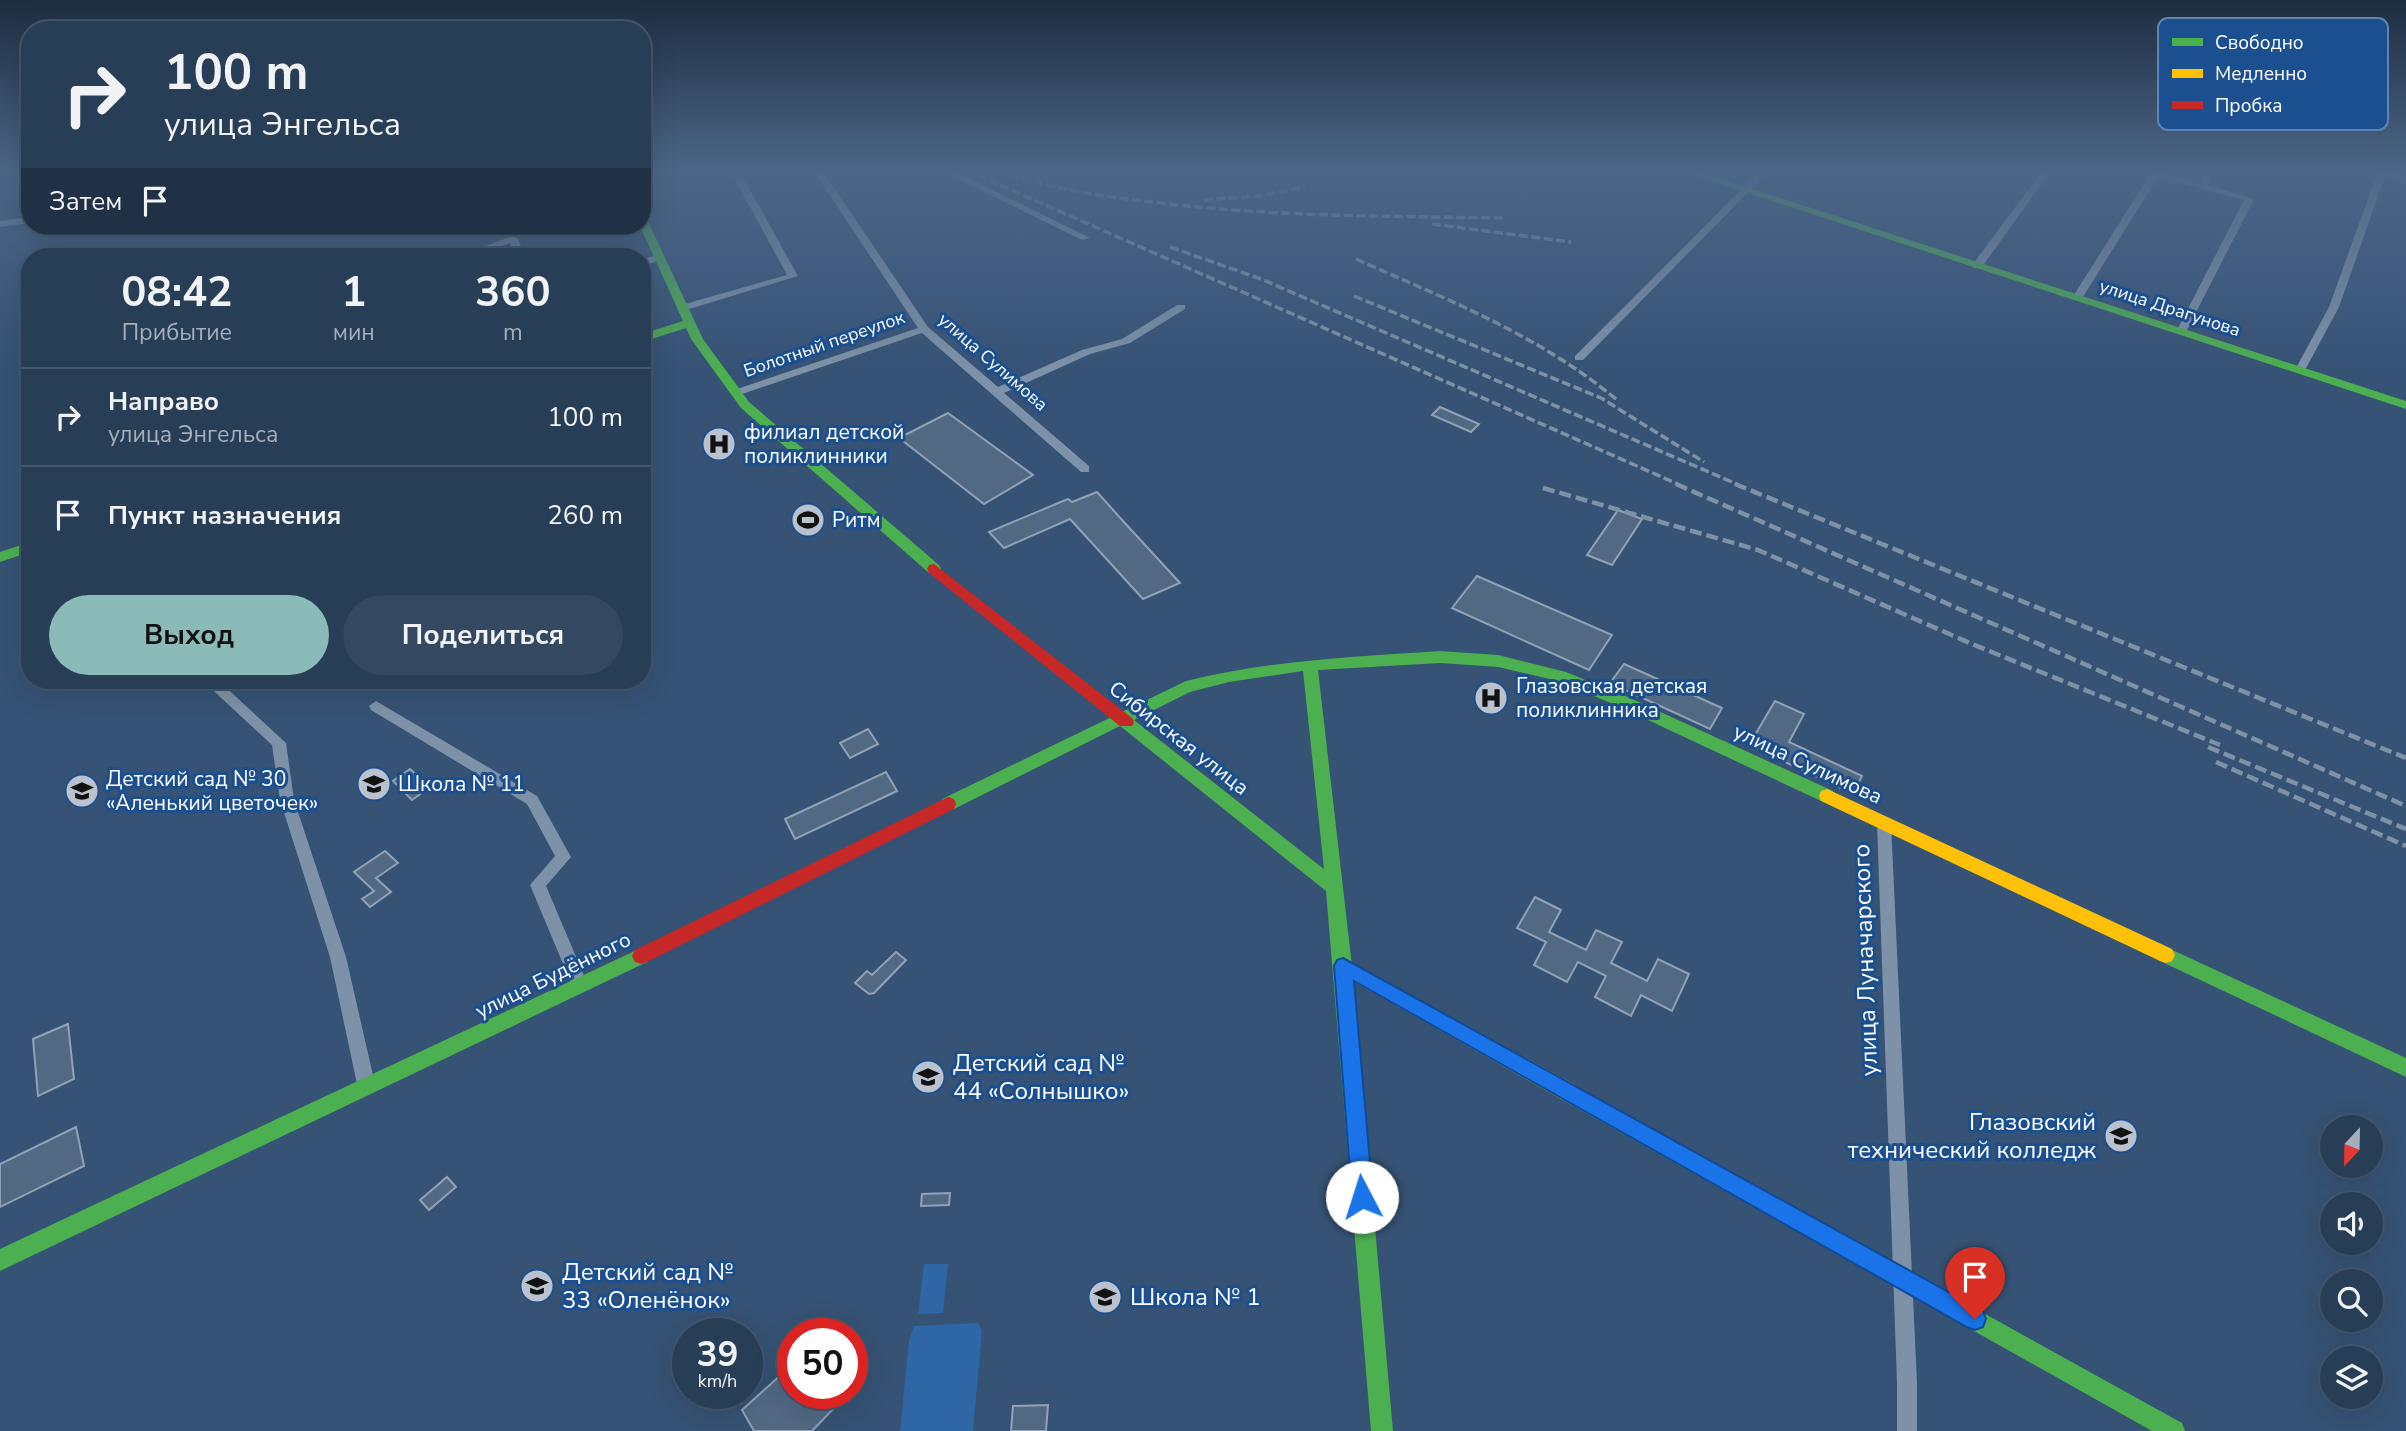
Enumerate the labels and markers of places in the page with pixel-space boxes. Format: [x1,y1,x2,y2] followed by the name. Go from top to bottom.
[744,418,904,470] place label: филиал детской поликлинники
[700,425,738,463] hospital icon: филиал детской поликлинники
[789,501,827,539] sports icon: Ритм
[832,506,881,534] place label: Ритм
[1516,672,1707,724] place label: Глазовская детская поликлинника
[1472,679,1510,717] hospital icon: Глазовская детская поликлинника
[106,765,318,817] place label: Детский сад № 30 «Аленький цветочек»
[355,765,393,803] school or university icon: Школа № 11
[398,770,525,798] place label: Школа № 11
[63,772,101,810] school or university icon: Детский сад № 30 «Аленький цветочек»
[953,1047,1129,1107] place label: Детский сад № 44 «Солнышко»
[909,1058,947,1096] school or university icon: Детский сад № 44 «Солнышко»
[1848,1106,2096,1166] place label: Глазовский технический колледж
[2102,1117,2140,1155] school or university icon: Глазовский технический колледж
[1945,1247,2005,1319] pin
[562,1256,733,1316] place label: Детский сад № 33 «Оленёнок»
[518,1267,556,1305] school or university icon: Детский сад № 33 «Оленёнок»
[1086,1278,1124,1316] school or university icon: Школа № 1
[1130,1281,1261,1313] place label: Школа № 1

